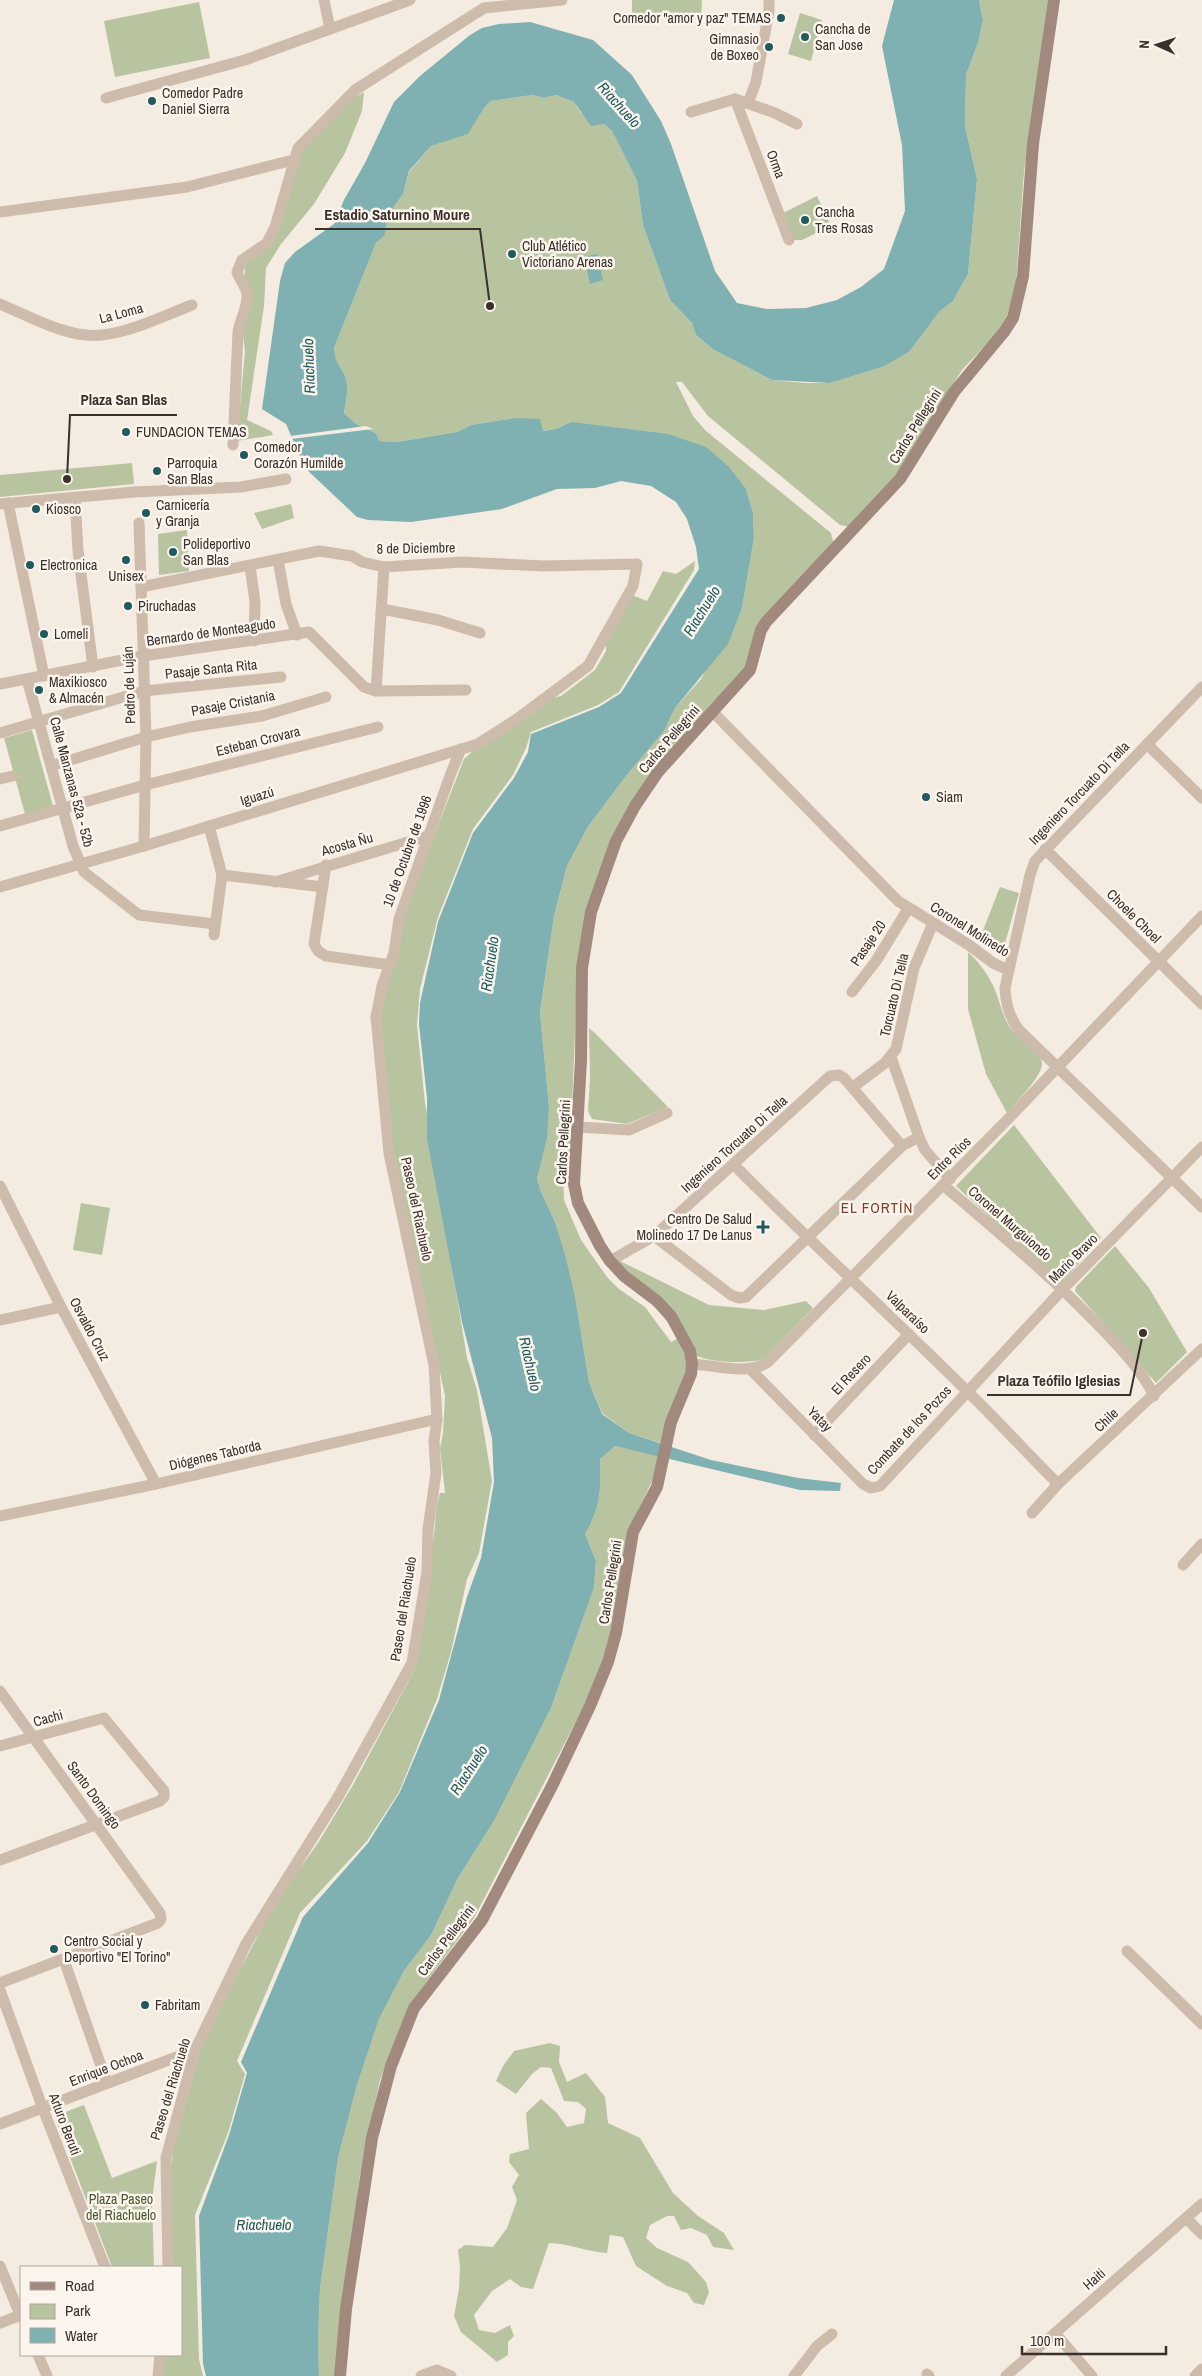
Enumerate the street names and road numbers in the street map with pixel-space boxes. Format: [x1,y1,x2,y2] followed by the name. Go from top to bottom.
[762,147,790,181] street label: Orma
[97,298,145,327] street label: La Loma
[885,385,945,467] street label: Carlos Pellegrini
[377,538,455,558] street label: 8 de Diciembre
[145,614,277,650] street label: Bernardo de Monteagudo
[119,646,139,724] street label: Pedro de Luján
[164,655,259,683] street label: Pasaje Santa Rita
[190,686,277,720] street label: Pasaje Cristanía
[634,701,704,777] street label: Carlos Pellegrini
[46,715,98,849] street label: Calle Manzanas 52a - 52b
[214,722,303,760] street label: Esteban Crovara
[1025,737,1133,848] street label: Ingeniero Torcuato Di Tella
[238,782,276,810] street label: Iguazú
[378,793,436,909] street label: 10 de Octubre de 1996
[318,828,375,860] street label: Acosta Ñu
[1103,885,1165,947] street label: Choele Choel
[927,897,1013,961] street label: Coronel Molinedo
[846,917,890,969] street label: Pasaje 20
[876,951,913,1039] street label: Torcuato Di Tella
[677,1091,791,1196] street label: Ingeniero Torcuato Di Tella
[552,1099,574,1185] street label: Carlos Pellegrini
[923,1132,975,1184] street label: Entre Ríos
[397,1155,437,1263] street label: Paseo del Riachuelo
[965,1182,1055,1264] street label: Coronel Murguiondo
[1045,1230,1101,1286] street label: Mario Bravo
[882,1287,934,1337] street label: Valparaíso
[66,1294,114,1364] street label: Osvaldo Cruz
[827,1349,875,1399] street label: El Resero
[863,1381,955,1478] street label: Combate de los Pozos
[804,1402,837,1436] street label: Yatay
[1090,1404,1122,1436] street label: Chile
[167,1436,263,1474] street label: Diógenes Taborda
[594,1539,626,1625] street label: Carlos Pellegrini
[386,1555,420,1663] street label: Paseo del Riachuelo
[31,1705,65,1731] street label: Cachi
[63,1757,125,1833] street label: Santo Domingo
[413,1901,479,1979] street label: Carlos Pellegrini
[146,2036,194,2142] street label: Paseo del Riachuelo
[67,2046,146,2090] street label: Enrique Ochoa
[45,2089,85,2158] street label: Arturo Beruti
[1079,2264,1109,2294] street label: Haiti

